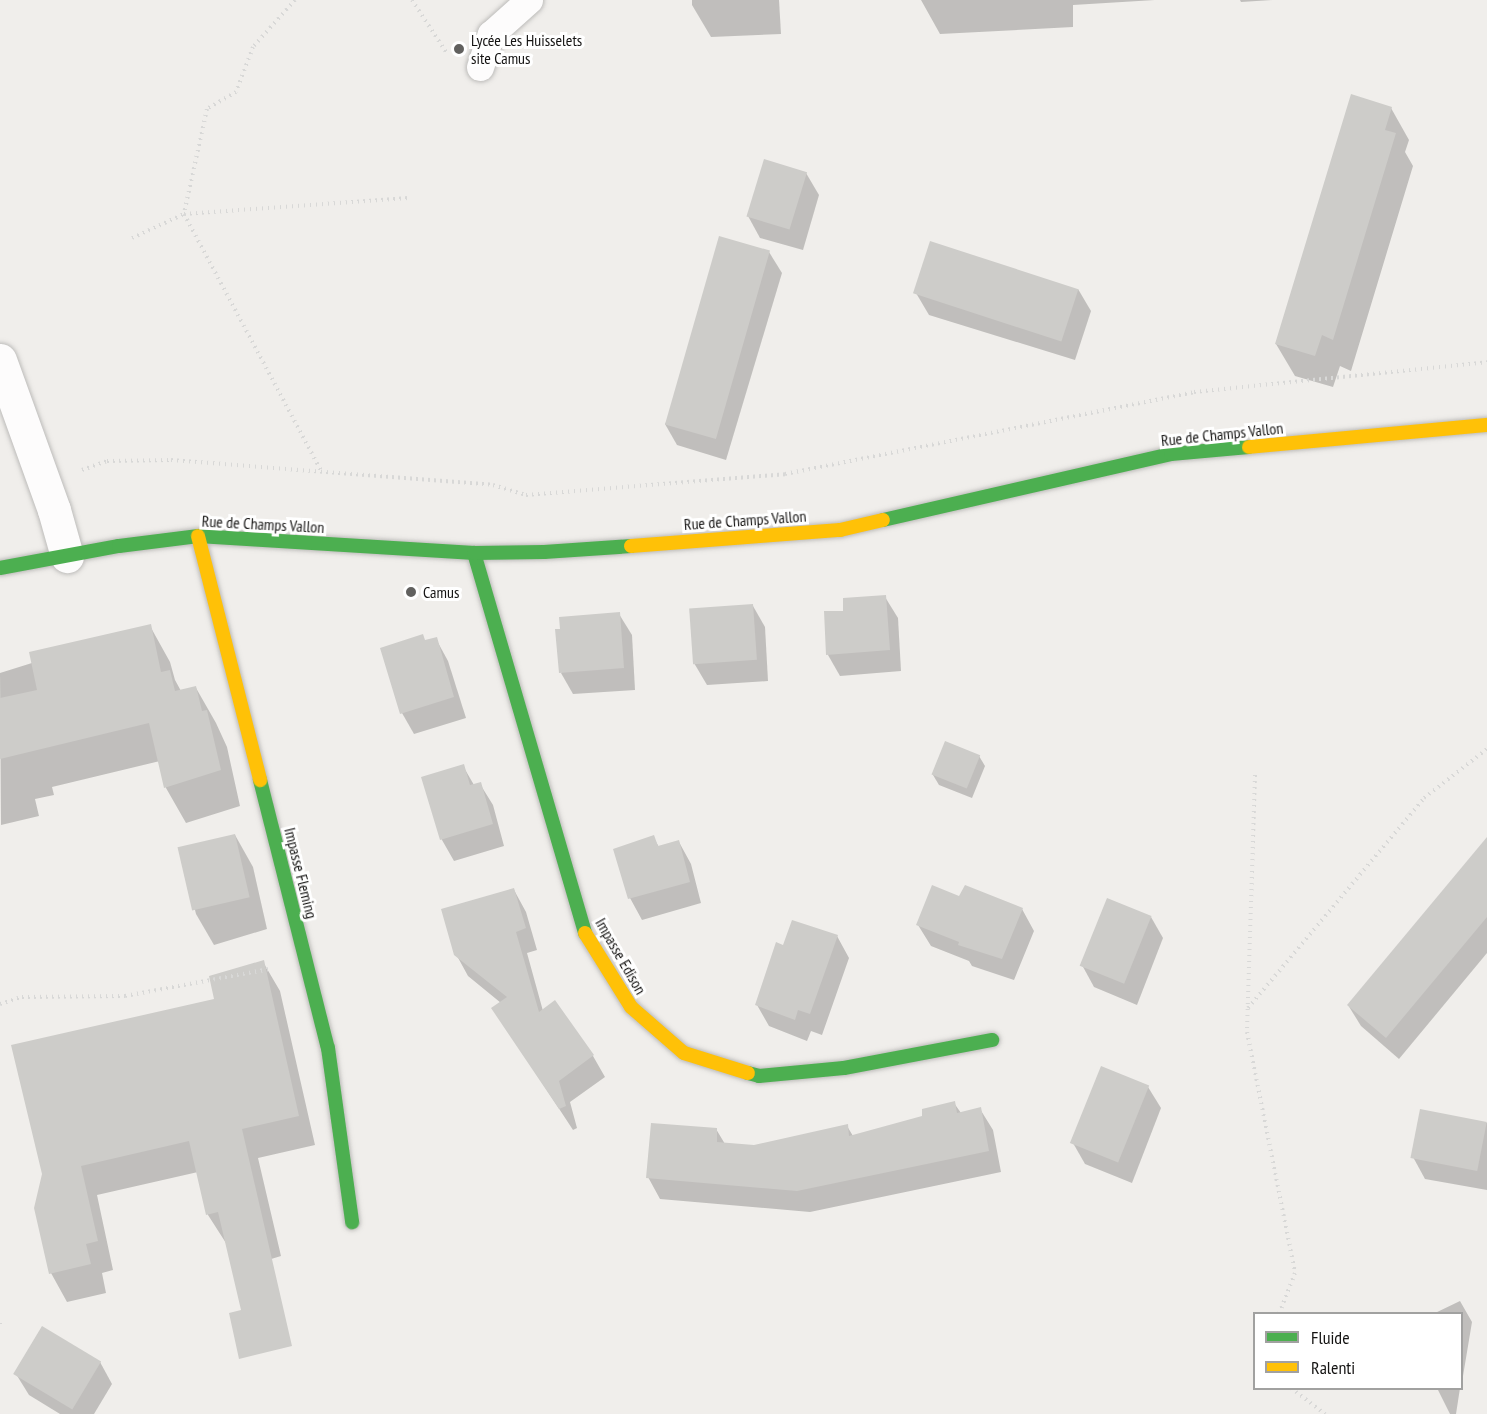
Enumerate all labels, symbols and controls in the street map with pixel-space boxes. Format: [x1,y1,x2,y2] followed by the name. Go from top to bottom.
[471,30,582,68] place label: Lycée Les Huisselets site Camus
[452,42,466,56] marker: Lycée Les Huisselets site Camus
[1160,418,1284,450] street label: Rue de Champs Vallon
[683,506,807,534] street label: Rue de Champs Vallon
[201,511,325,537] street label: Rue de Champs Vallon
[423,582,459,602] place label: Camus
[404,585,418,599] marker: Camus
[280,826,322,920] street label: Impasse Fleming
[591,914,651,998] street label: Impasse Edison
[1253,1312,1463,1390] legend
[1311,1326,1350,1349] text: Fluide
[1311,1356,1355,1379] text: Ralenti

